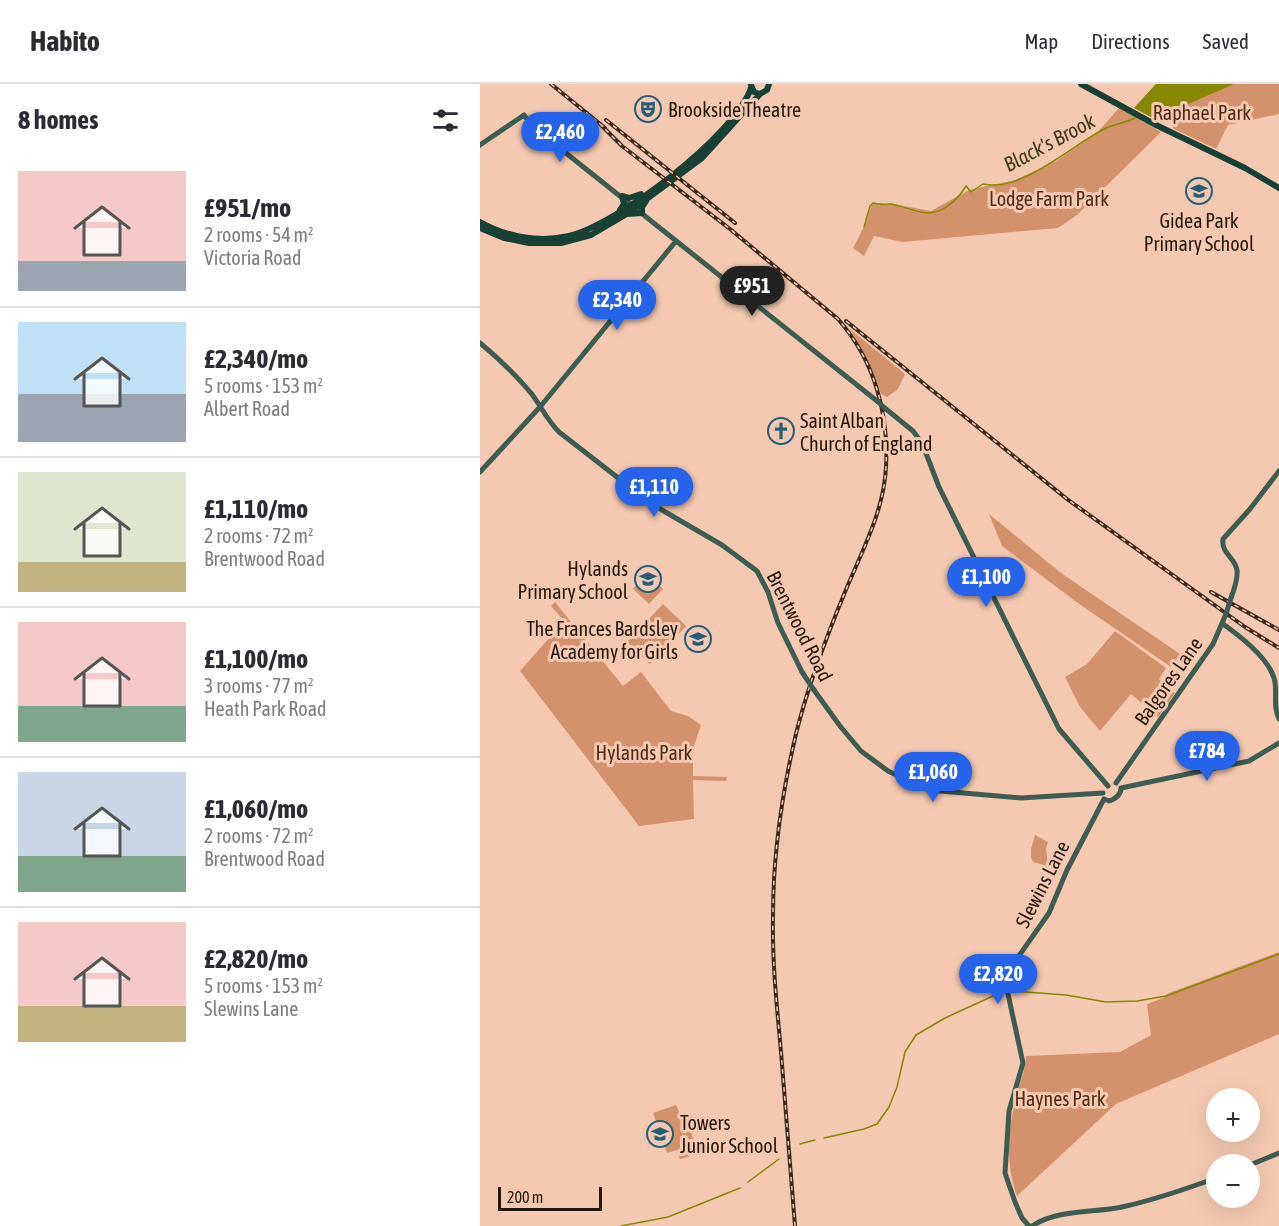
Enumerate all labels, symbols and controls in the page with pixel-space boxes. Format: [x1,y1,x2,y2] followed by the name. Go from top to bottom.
[30,25,100,57] text: Habito
[1024,29,1058,53] text: Map
[1091,29,1170,53] text: Directions
[1203,29,1249,53] text: Saved
[633,94,663,124] theatre icon: Brookside Theatre
[668,98,801,121] place label: Brookside Theatre
[1153,101,1251,124] park label: Raphael Park
[429,104,462,137] icon: filters
[18,105,98,135] text: 8 homes
[999,108,1100,176] water label: Black's Brook
[511,112,609,163] pin: £2,460
[535,120,585,143] text: £2,460
[1184,176,1214,206] school or university icon: Gidea Park Primary School
[989,187,1109,210] park label: Lodge Farm Park
[204,193,291,223] text: £951/mo
[66,195,138,267] icon: home
[1144,209,1255,255] place label: Gidea Park Primary School
[204,223,314,246] text: 2 rooms · 54 m²
[204,246,301,269] text: Victoria Road
[716,266,788,317] pin: £951
[734,274,770,297] text: £951
[568,280,666,331] pin: £2,340
[592,288,642,311] text: £2,340
[204,344,308,374] text: £2,340/mo
[66,346,138,418] icon: home
[204,374,323,397] text: 5 rooms · 153 m²
[204,397,290,420] text: Albert Road
[800,409,932,455] place label: Saint Alban Church of England
[766,416,796,446] church icon: Saint Alban Church of England
[605,467,703,518] pin: £1,110
[629,475,679,498] text: £1,110
[204,494,308,524] text: £1,110/mo
[66,496,138,568] icon: home
[204,524,314,547] text: 2 rooms · 72 m²
[204,547,325,570] text: Brentwood Road
[518,557,629,603] place label: Hylands Primary School
[937,557,1035,608] pin: £1,100
[633,564,663,594] school or university icon: Hylands Primary School
[961,565,1011,588] text: £1,100
[762,567,838,685] street label: Brentwood Road
[526,617,678,663] place label: The Frances Bardsley Academy for Girls
[683,624,713,654] school or university icon: The Frances Bardsley Academy for Girls
[1129,633,1207,729] street label: Balgores Lane
[204,644,308,674] text: £1,100/mo
[66,646,138,718] icon: home
[204,674,314,697] text: 3 rooms · 77 m²
[204,697,327,720] text: Heath Park Road
[1171,731,1243,782] pin: £784
[1189,739,1225,762] text: £784
[596,741,693,764] park label: Hylands Park
[884,752,982,803] pin: £1,060
[908,760,958,783] text: £1,060
[204,794,308,824] text: £1,060/mo
[66,796,138,868] icon: home
[204,824,314,847] text: 2 rooms · 72 m²
[1010,837,1074,931] street label: Slewins Lane
[204,847,325,870] text: Brentwood Road
[204,944,308,974] text: £2,820/mo
[66,946,138,1018] icon: home
[949,954,1047,1005] pin: £2,820
[973,962,1023,985] text: £2,820
[204,974,323,997] text: 5 rooms · 153 m²
[204,997,298,1020] text: Slewins Lane
[1014,1087,1106,1110] park label: Haynes Park
[1206,1088,1260,1208] map controls
[1206,1088,1260,1142] button: +
[680,1111,779,1157] place label: Towers Junior School
[645,1119,675,1149] school or university icon: Towers Junior School
[1206,1154,1260,1208] button: −
[498,1184,602,1212] scale bar
[507,1188,543,1206] text: 200 m

